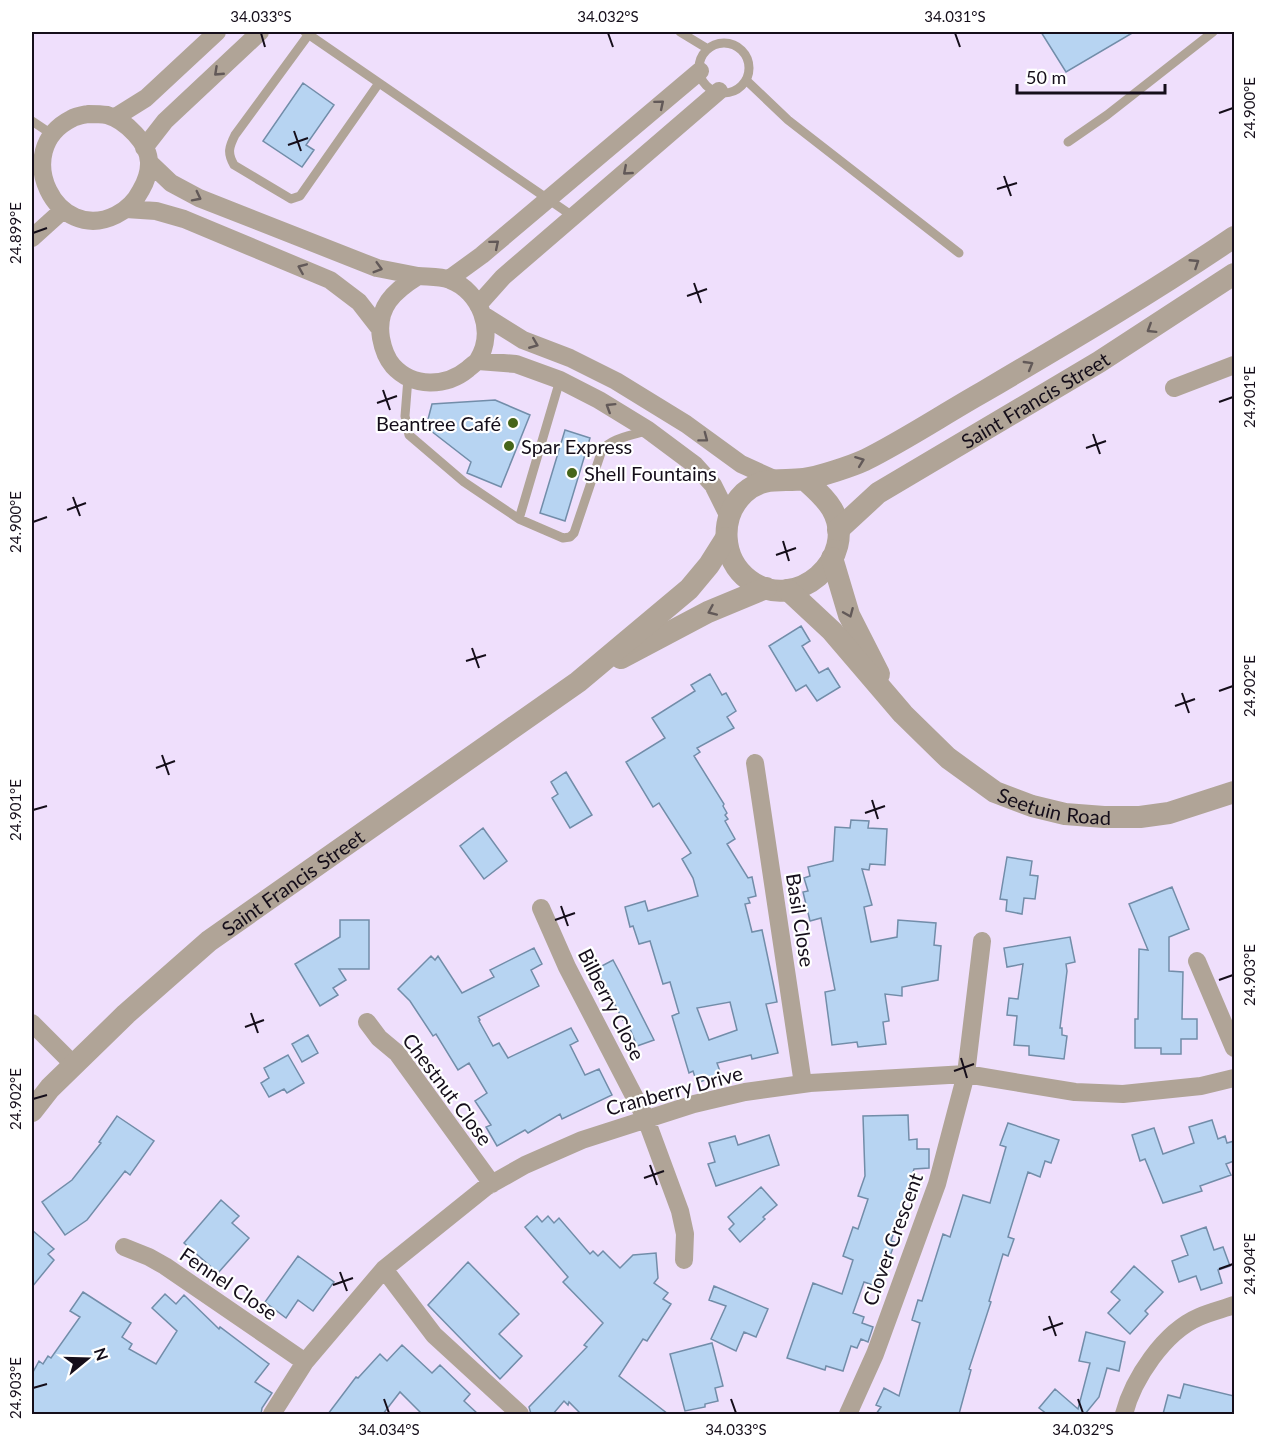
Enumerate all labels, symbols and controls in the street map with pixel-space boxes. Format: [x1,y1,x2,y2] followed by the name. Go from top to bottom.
[230,7,292,25] text: 34.033°S
[577,7,639,25] text: 34.032°S
[924,7,986,25] text: 34.031°S
[1017,57,1166,95] scale bar
[214,64,225,75] one-way arrow
[1026,66,1066,88] text: 50 m
[1240,77,1258,139] text: 24.900°E
[653,101,664,112] one-way arrow
[623,164,634,175] one-way arrow
[190,189,201,201] one-way arrow
[6,202,24,264] text: 24.899°E
[488,240,499,251] one-way arrow
[373,260,383,273] one-way arrow
[1189,260,1200,271] one-way arrow
[298,264,309,276] one-way arrow
[1146,322,1157,333] one-way arrow
[527,337,538,349] one-way arrow
[956,347,1114,453] street label: Saint Francis Street
[1023,361,1033,372] one-way arrow
[1240,366,1258,428] text: 24.901°E
[606,403,616,415] one-way arrow
[376,411,501,435] place label: Beantree Café
[506,416,520,430] marker: Beantree Café
[697,430,708,441] one-way arrow
[521,434,632,458] place label: Spar Express
[502,439,516,453] marker: Spar Express
[854,456,864,469] one-way arrow
[584,461,717,485] place label: Shell Fountains
[565,466,579,480] marker: Shell Fountains
[6,491,24,553] text: 24.900°E
[707,603,718,615] one-way arrow
[842,607,854,618] one-way arrow
[1240,655,1258,717] text: 24.902°E
[6,779,24,841] text: 24.901°E
[994,782,1111,829] street label: Seetuin Road
[217,824,368,940] street label: Saint Francis Street
[782,871,820,969] street label: Basil Close
[574,944,650,1064] street label: Bilberry Close
[1240,944,1258,1006] text: 24.903°E
[398,1028,498,1150] street label: Chestnut Close
[603,1060,745,1120] street label: Cranberry Drive
[6,1068,24,1130] text: 24.902°E
[857,1169,927,1309] street label: Clover Crescent
[1240,1233,1258,1295] text: 24.904°E
[176,1242,282,1324] street label: Fennel Close
[57,1329,117,1389] north arrow
[91,1345,113,1363] text: N
[6,1357,24,1419] text: 24.903°E
[358,1420,420,1438] text: 34.034°S
[705,1420,767,1438] text: 34.033°S
[1052,1420,1114,1438] text: 34.032°S

